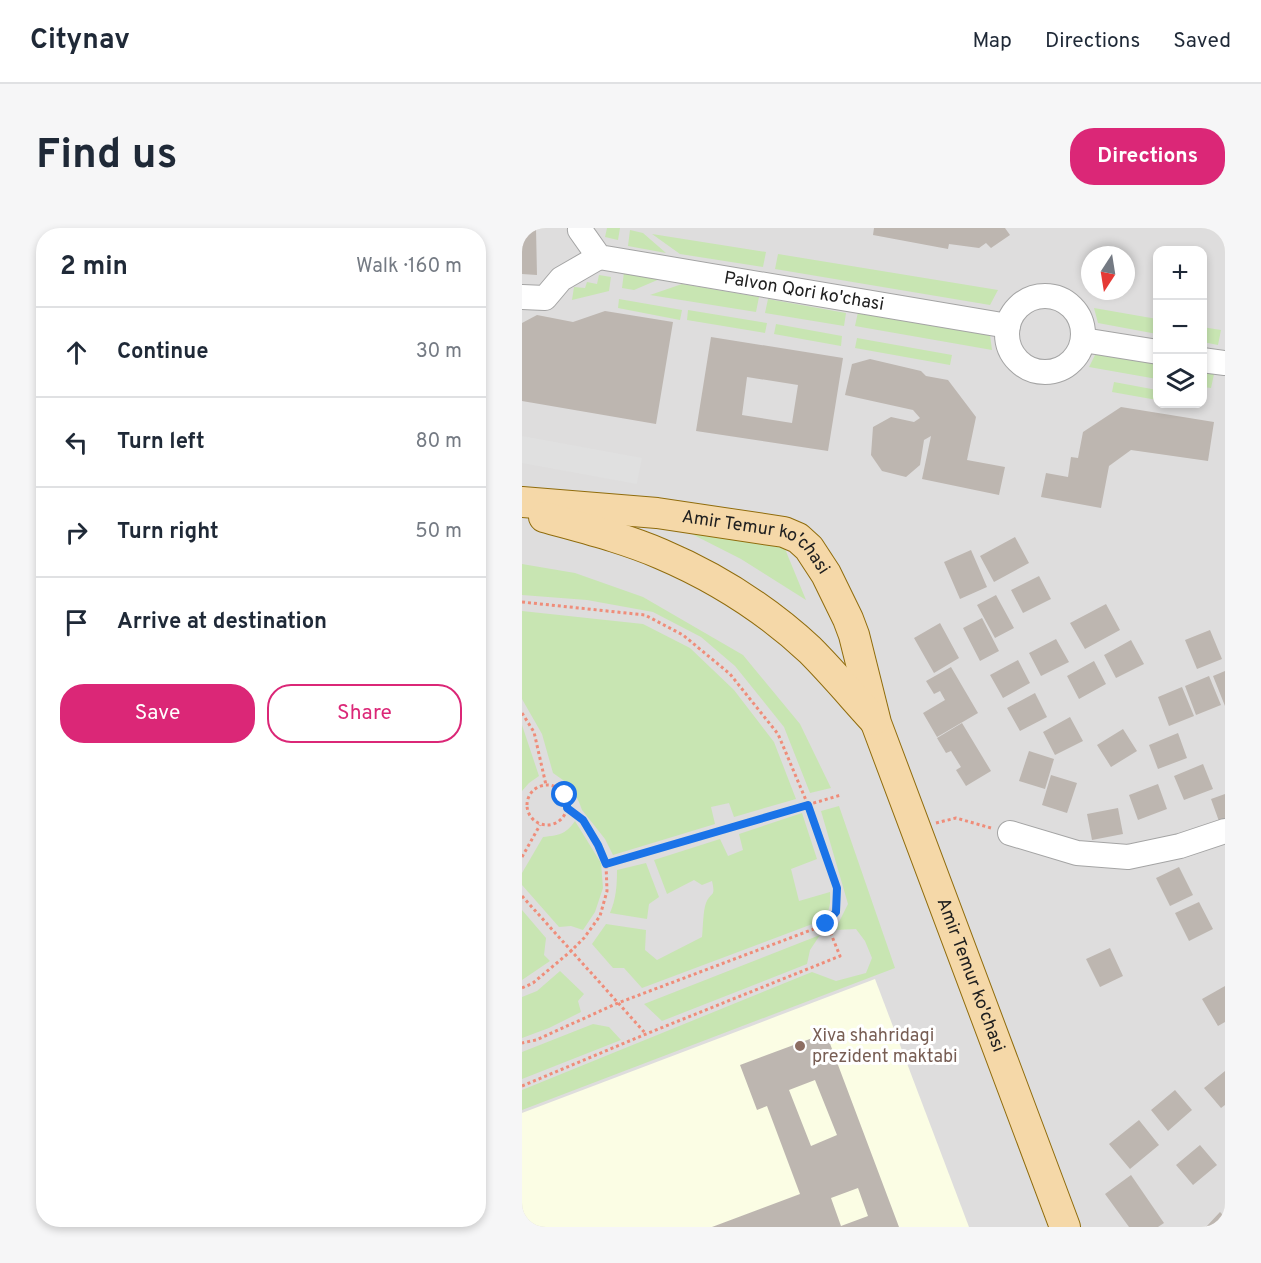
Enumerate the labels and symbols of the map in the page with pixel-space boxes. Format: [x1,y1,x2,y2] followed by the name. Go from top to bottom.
[1081,246,1135,300] north arrow
[722,267,886,316] street label: Palvon Qori ko'chasi
[680,505,835,579] street label: Amir Temur ko'chasi
[551,781,577,807] route start
[931,895,1010,1055] street label: Amir Temur ko'chasi
[812,910,838,936] route end
[812,1025,958,1069] place label: Xiva shahridagi prezident maktabi
[793,1039,807,1053] marker: Xiva shahridagi prezident maktabi

